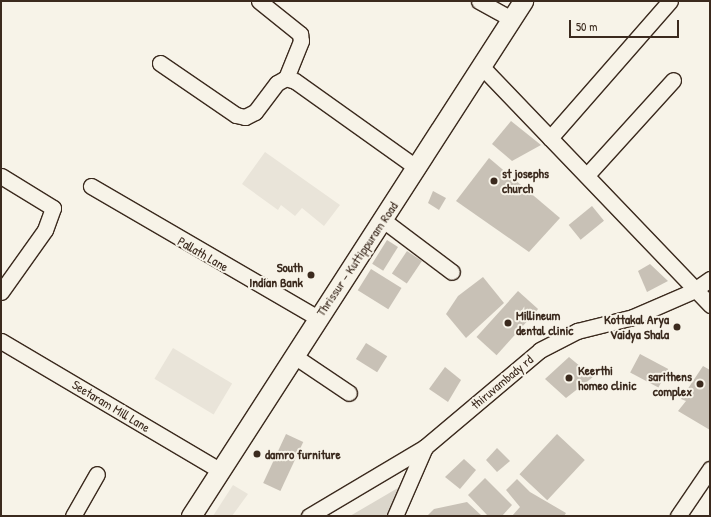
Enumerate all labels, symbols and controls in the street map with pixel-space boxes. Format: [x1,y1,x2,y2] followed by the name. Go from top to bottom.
[571,12,681,38] scale bar
[576,18,597,35] text: 50 m
[502,166,549,197] place label: st josephs church
[489,176,499,186] marker: st josephs church
[313,199,401,319] street label: Thrissur – Kuttippuram Road
[175,233,231,275] street label: Pallath Lane
[249,260,303,291] place label: South Indian Bank
[306,270,316,280] marker: South Indian Bank
[516,308,573,339] place label: Millineum dental clinic
[604,312,669,343] place label: Kottakal Arya Vaidya Shala
[503,318,513,328] marker: Millineum dental clinic
[672,322,682,332] marker: Kottakal Arya Vaidya Shala
[468,352,536,412] street label: thiruvambady rd
[578,363,636,394] place label: Keerthi homeo clinic
[648,369,692,400] place label: sarithens complex
[563,372,575,384] marker: Keerthi homeo clinic
[69,377,153,435] street label: Seetaram Mill Lane
[695,379,705,389] marker: sarithens complex
[265,446,341,462] place label: damro furniture
[252,449,262,459] marker: damro furniture

